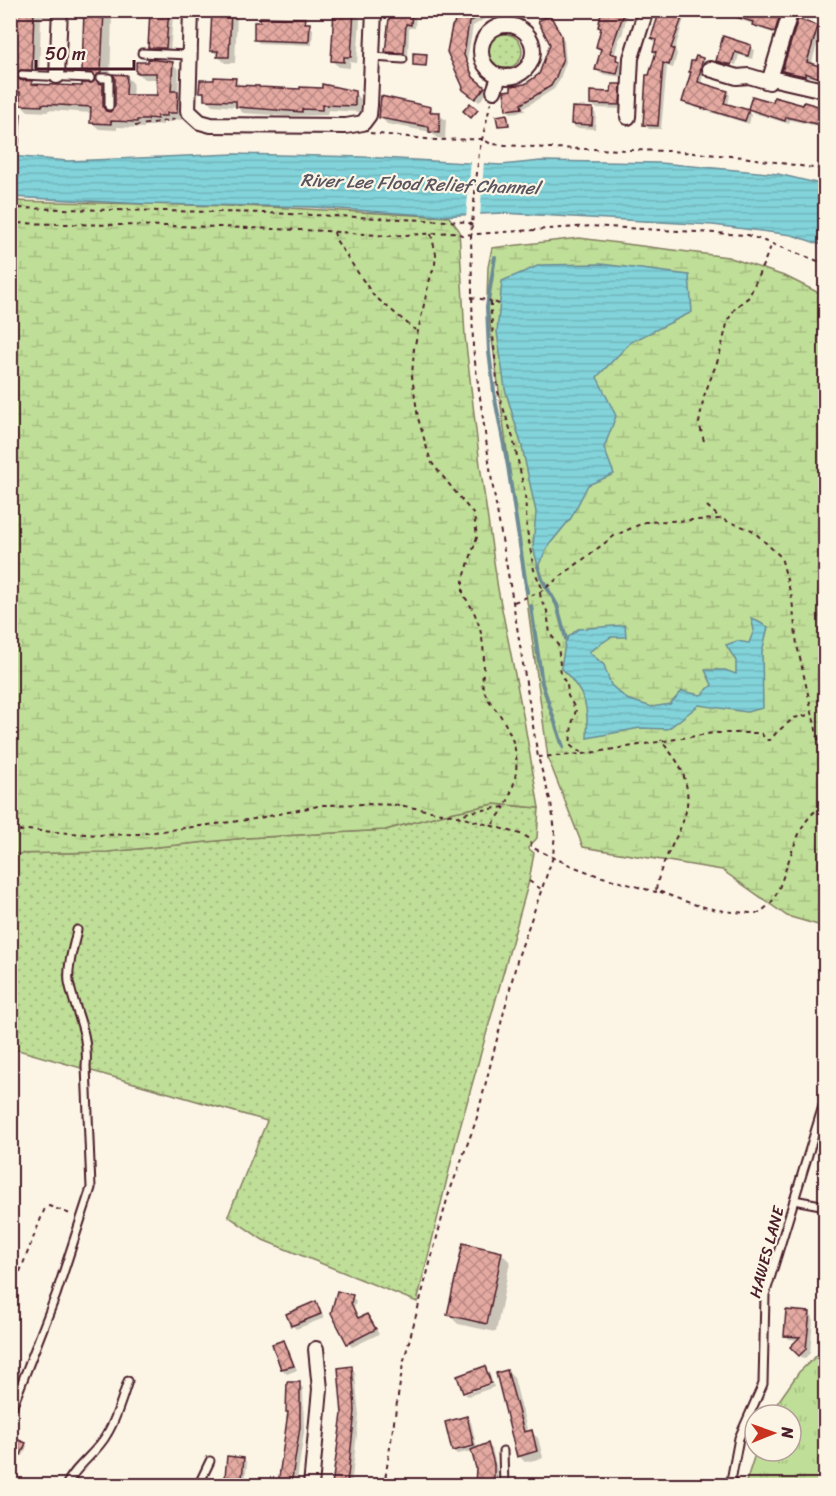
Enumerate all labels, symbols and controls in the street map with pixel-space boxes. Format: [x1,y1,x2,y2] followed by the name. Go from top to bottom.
[36,33,134,71] scale bar
[45,38,86,70] text: 50 m
[300,164,544,204] water label: River Lee Flood Relief Channel
[740,1202,793,1301] street label: HAWES LANE
[743,1403,803,1463] north arrow
[773,1426,802,1439] text: N

